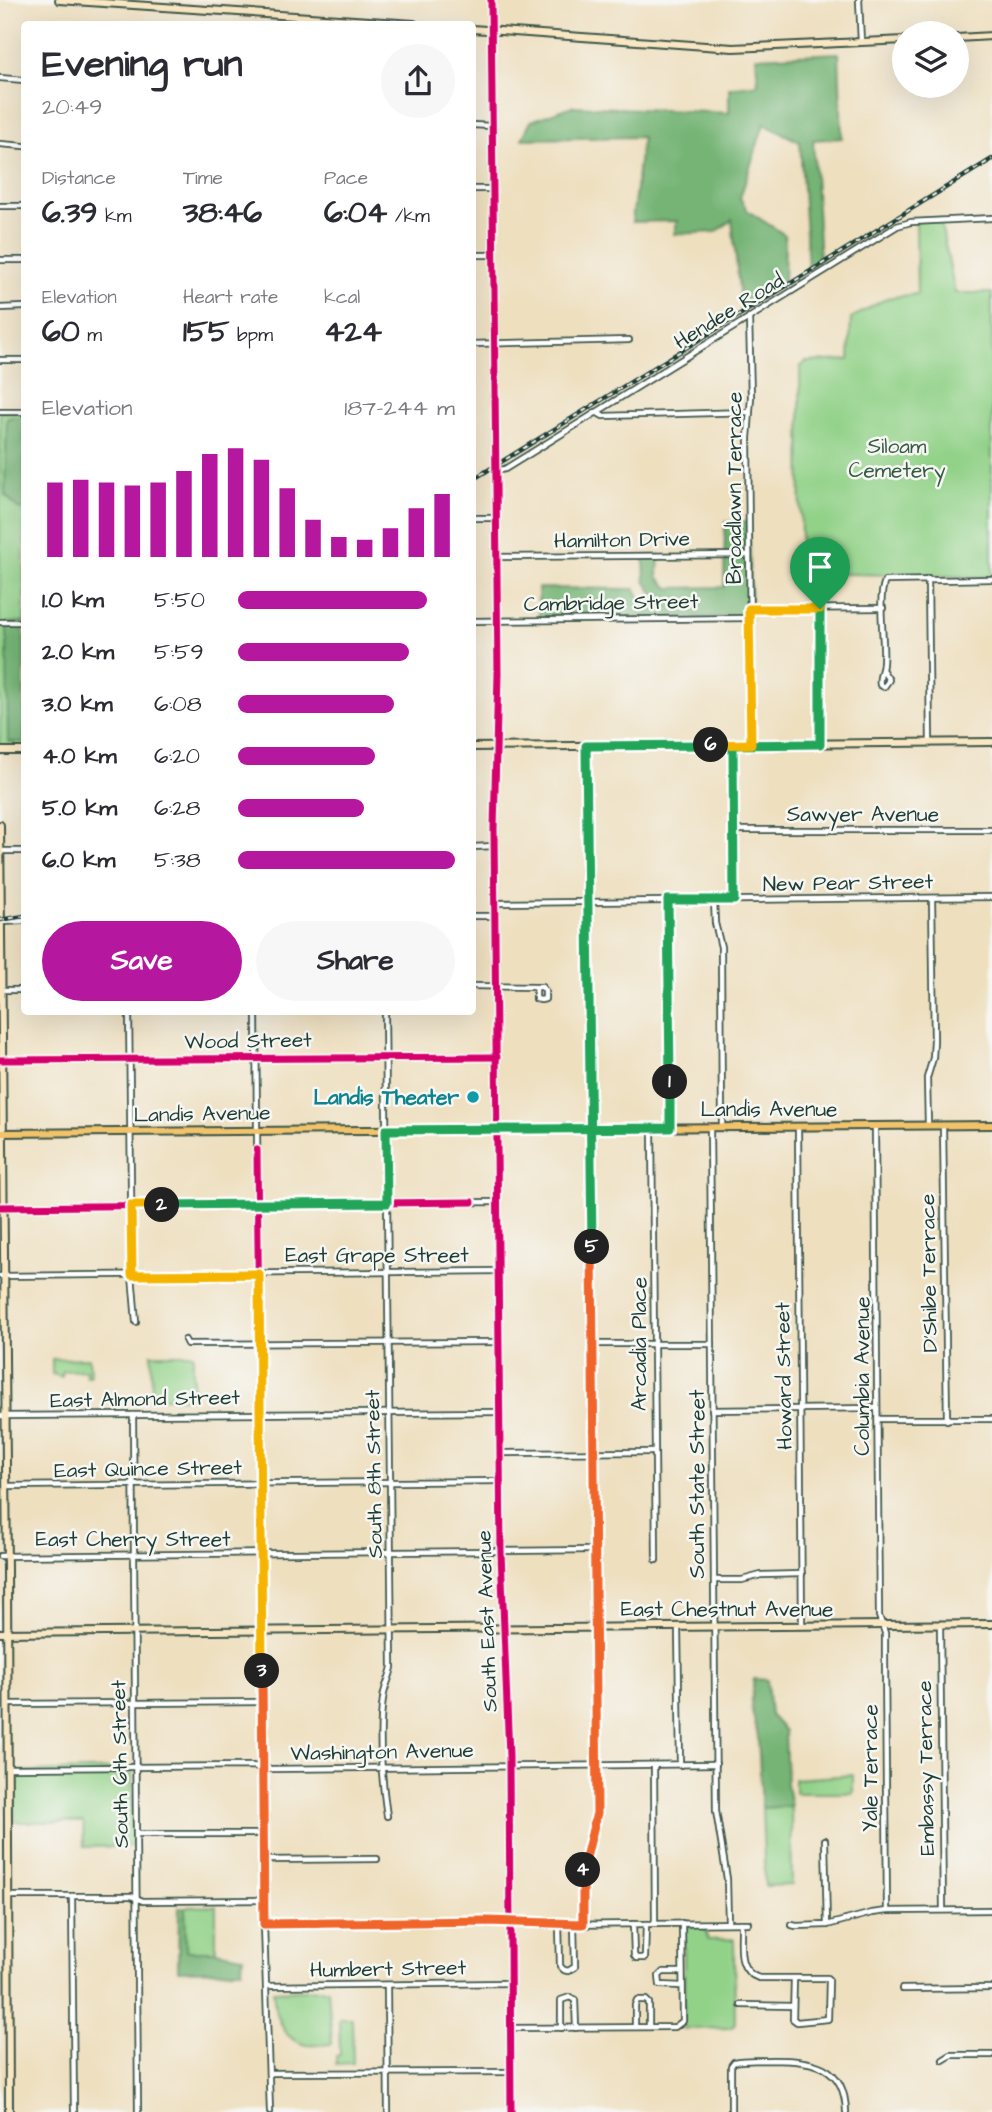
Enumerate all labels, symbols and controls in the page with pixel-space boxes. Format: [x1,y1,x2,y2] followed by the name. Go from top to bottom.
[892,21,969,98] map controls
[892,21,969,98] button: layers
[42,39,243,91] text: Evening run
[381,44,455,118] button: share
[42,91,102,123] text: 20:49
[42,165,116,192] text: Distance
[183,165,223,192] text: Time
[324,165,368,192] text: Pace
[42,192,97,234] text: 6.39
[183,192,262,234] text: 38:46
[324,192,387,234] text: 6:04
[97,203,131,230] text: km
[387,203,430,230] text: /km
[668,266,790,356] street label: Hendee Road
[42,284,117,311] text: Elevation
[183,284,278,311] text: Heart rate
[324,284,360,311] text: kcal
[42,311,80,353] text: 60
[183,311,229,353] text: 155
[324,311,382,353] text: 424
[80,322,102,349] text: m
[229,322,273,349] text: bpm
[42,392,133,424] text: Elevation
[344,392,455,424] text: 187–244 m
[720,392,749,584] street label: Broadlawn Terrace
[849,432,946,487] park label: Siloam Cemetery
[554,524,690,556] street label: Hamilton Drive
[790,537,850,609] pin
[801,548,839,586] icon: arrive
[42,584,104,616] text: 1.0 km
[154,584,205,616] text: 5:50
[523,587,699,621] street label: Cambridge Street
[42,636,114,668] text: 2.0 km
[154,636,204,668] text: 5:59
[42,688,113,720] text: 3.0 km
[154,688,202,720] text: 6:08
[694,728,728,762] pin: 6
[705,731,716,758] text: 6
[42,740,117,772] text: 4.0 km
[154,740,200,772] text: 6:20
[42,792,117,824] text: 5.0 km
[154,792,200,824] text: 6:28
[787,800,939,831] street label: Sawyer Avenue
[42,844,115,876] text: 6.0 km
[154,844,201,876] text: 5:38
[763,867,934,899] street label: New Pear Street
[42,921,242,1001] button: Save
[256,921,455,1001] button: Share
[184,1025,312,1057] street label: Wood Street
[652,1064,688,1100] pin: 1
[668,1068,671,1095] text: 1
[313,1083,459,1112] place label: Landis Theater
[465,1089,481,1105] marker: Landis Theater
[701,1095,837,1124] street label: Landis Avenue
[133,1098,271,1130] street label: Landis Avenue
[144,1188,180,1222] pin: 2
[156,1191,167,1218] text: 2
[913,1193,945,1353] street label: D'Shibe Terrace
[574,1230,610,1264] pin: 5
[585,1233,598,1260] text: 5
[285,1241,469,1271] street label: East Grape Street
[625,1277,654,1411] street label: Arcadia Place
[848,1296,877,1456] street label: Columbia Avenue
[768,1301,800,1450] street label: Howard Street
[50,1383,241,1415] street label: East Almond Street
[358,1389,390,1559] street label: South 8th Street
[683,1389,712,1578] street label: South State Street
[54,1453,243,1485] street label: East Quince Street
[35,1525,231,1556] street label: East Cherry Street
[469,1530,505,1712] street label: South East Avenue
[621,1595,833,1624] street label: East Chestnut Avenue
[244,1654,280,1688] pin: 3
[257,1657,266,1684] text: 3
[104,1679,136,1848] street label: South 6th Street
[910,1680,944,1856] street label: Embassy Terrace
[856,1704,885,1832] street label: Yale Terrace
[290,1736,474,1770] street label: Washington Avenue
[566,1853,600,1888] pin: 4
[576,1856,589,1883] text: 4
[310,1953,467,1985] street label: Humbert Street

